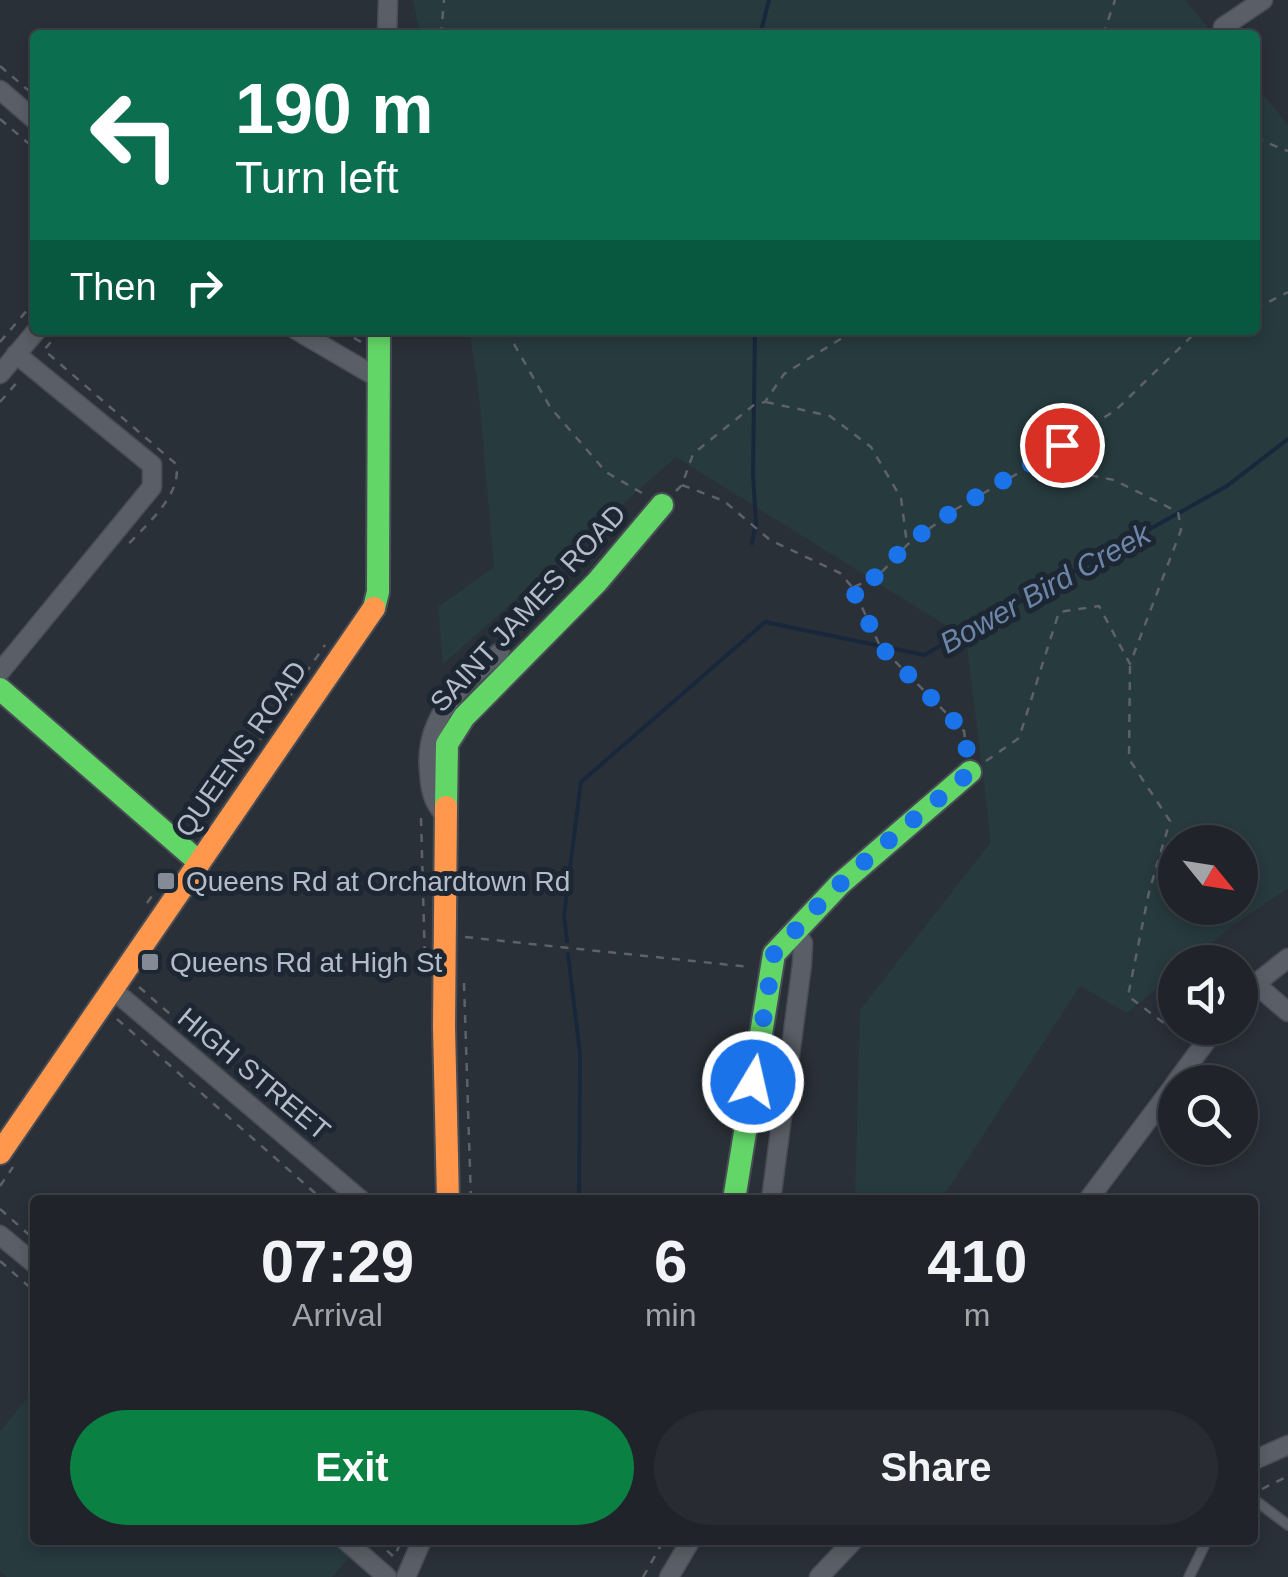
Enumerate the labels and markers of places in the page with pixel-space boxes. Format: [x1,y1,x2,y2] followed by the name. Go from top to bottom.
[1020,403,1105,488] pin
[186,866,570,897] place label: Queens Rd at Orchardtown Rd
[155,870,177,892] marker: Queens Rd at Orchardtown Rd
[170,947,443,978] place label: Queens Rd at High St
[139,951,161,973] marker: Queens Rd at High St

